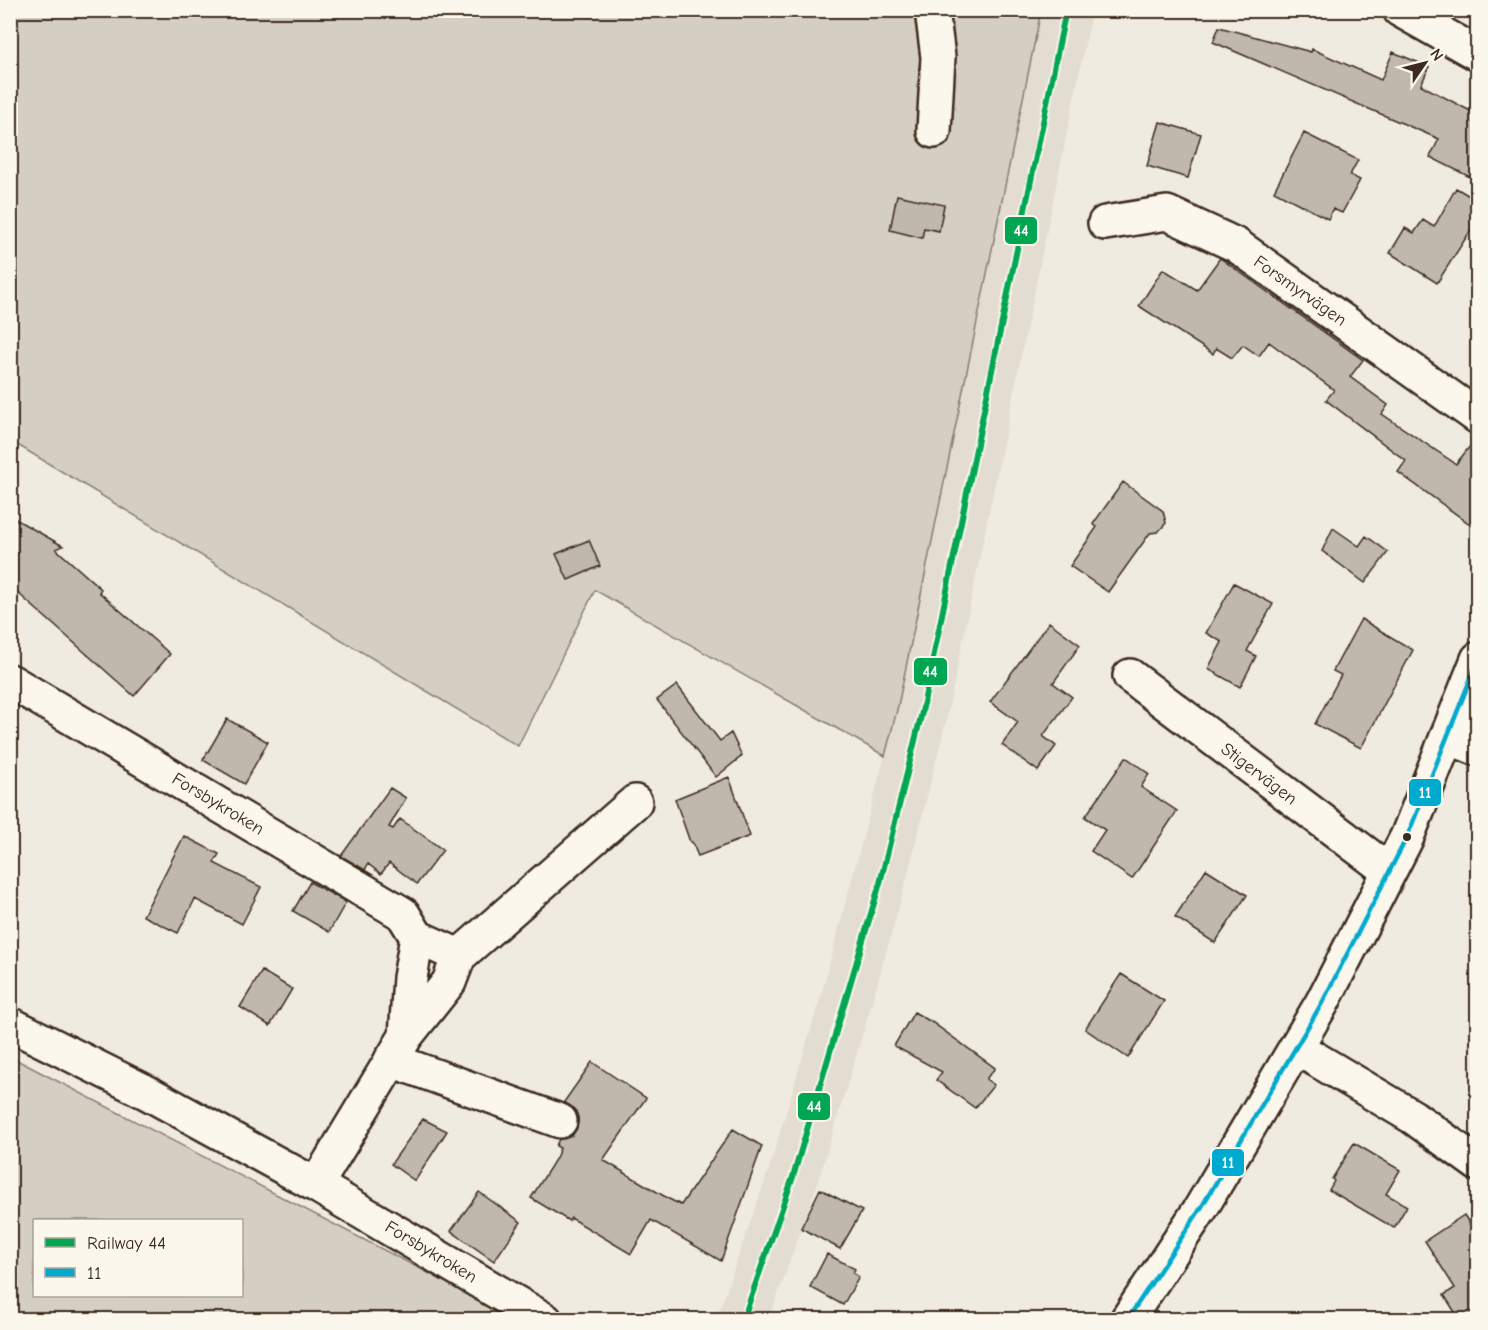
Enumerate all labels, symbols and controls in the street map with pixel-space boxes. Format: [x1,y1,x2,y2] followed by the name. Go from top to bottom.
[1395,33,1455,93] north arrow
[1426,46,1447,64] text: N
[1004,216,1038,245] line badge: 44
[1013,222,1029,240] text: 44
[1250,251,1350,331] street label: Forsmyrvägen
[913,657,948,686] line badge: 44
[922,663,938,681] text: 44
[1217,739,1301,809] street label: Stigervägen
[168,768,268,840] street label: Forsbykroken
[1408,778,1442,807] line badge: 11
[1419,784,1431,802] text: 11
[1401,831,1413,843] unlabelled marker
[797,1092,831,1121] line badge: 44
[806,1098,822,1116] text: 44
[1211,1148,1245,1177] line badge: 11
[1222,1154,1234,1172] text: 11
[381,1216,481,1288] street label: Forsbykroken
[33,1219,243,1297] legend
[87,1233,166,1254] text: Railway 44
[87,1263,101,1284] text: 11

